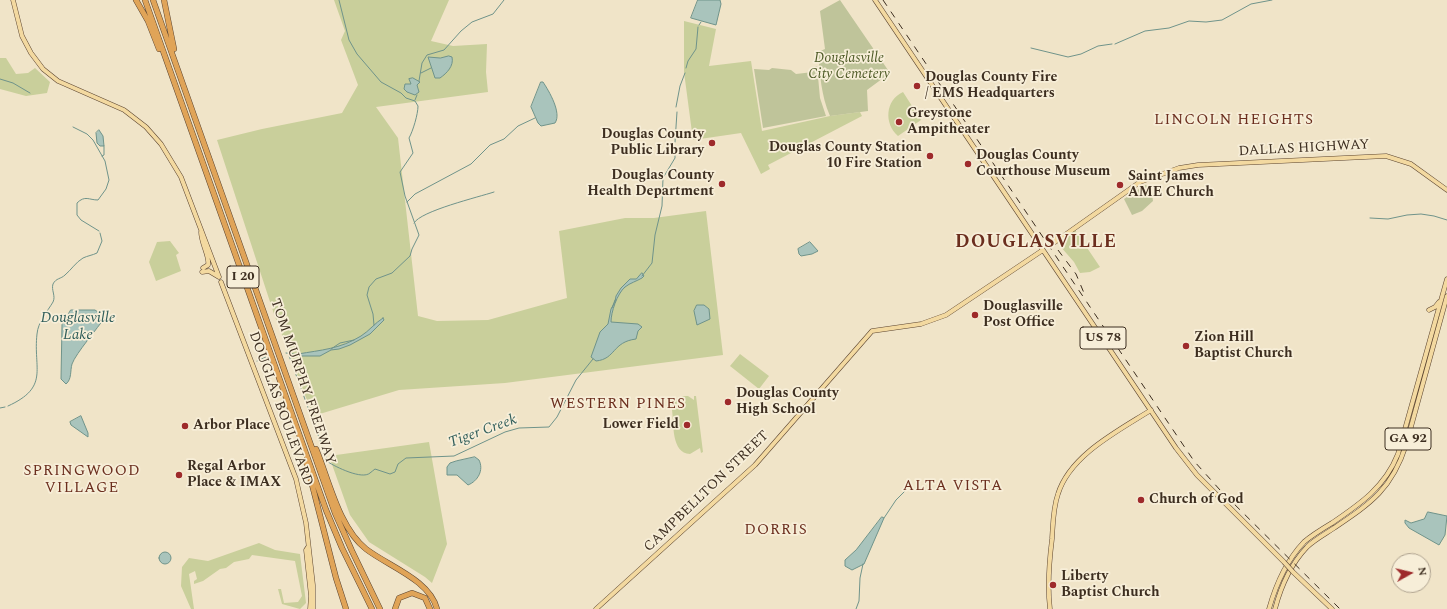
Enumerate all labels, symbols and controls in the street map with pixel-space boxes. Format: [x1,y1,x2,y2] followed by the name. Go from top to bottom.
[808,51,890,84] park label: Douglasville City Cemetery
[925,70,1057,102] place label: Douglas County Fire / EMS Headquarters
[912,81,922,91] marker: Douglas County Fire / EMS Headquarters
[907,106,990,138] place label: Greystone Ampitheater
[1154,112,1314,130] district label: LINCOLN HEIGHTS
[894,117,904,127] marker: Greystone Ampitheater
[601,127,704,160] place label: Douglas County Public Library
[1238,137,1370,161] street label: DALLAS HIGHWAY
[707,138,717,148] marker: Douglas County Public Library
[769,140,922,172] place label: Douglas County Station 10 Fire Station
[976,148,1110,180] place label: Douglas County Courthouse Museum
[925,151,935,161] marker: Douglas County Station 10 Fire Station
[963,159,973,169] marker: Douglas County Courthouse Museum
[587,168,714,200] place label: Douglas County Health Department
[1128,169,1214,202] place label: Saint James AME Church
[717,179,727,189] marker: Douglas County Health Department
[1115,180,1125,190] marker: Saint James AME Church
[955,232,1117,254] district label: DOUGLASVILLE
[227,266,259,288] road number: I 20
[266,297,338,467] street label: TOM MURPHY FREEWAY
[983,299,1063,332] place label: Douglasville Post Office
[41,310,115,345] water label: Douglasville Lake
[970,310,980,320] marker: Douglasville Post Office
[1080,327,1126,349] road number: US 78
[244,329,316,489] street label: DOUGLAS BOULEVARD
[1194,330,1293,362] place label: Zion Hill Baptist Church
[1181,341,1191,351] marker: Zion Hill Baptist Church
[736,386,839,418] place label: Douglas County High School
[550,396,686,414] district label: WESTERN PINES
[723,397,733,407] marker: Douglas County High School
[446,411,520,453] water label: Tiger Creek
[603,417,679,433] place label: Lower Field
[193,418,270,434] place label: Arbor Place
[682,420,692,430] marker: Lower Field
[180,421,190,431] marker: Arbor Place
[641,428,773,556] street label: CAMPBELLTON STREET
[1385,428,1431,450] road number: GA 92
[187,459,281,492] place label: Regal Arbor Place & IMAX
[23,463,141,498] district label: SPRINGWOOD VILLAGE
[174,470,184,480] marker: Regal Arbor Place & IMAX
[903,478,1003,496] district label: ALTA VISTA
[1149,492,1244,508] place label: Church of God
[1136,495,1146,505] marker: Church of God
[744,522,808,540] district label: DORRIS
[1391,553,1431,593] north arrow
[1413,566,1431,577] text: N
[1061,569,1160,602] place label: Liberty Baptist Church
[1048,580,1058,590] marker: Liberty Baptist Church

